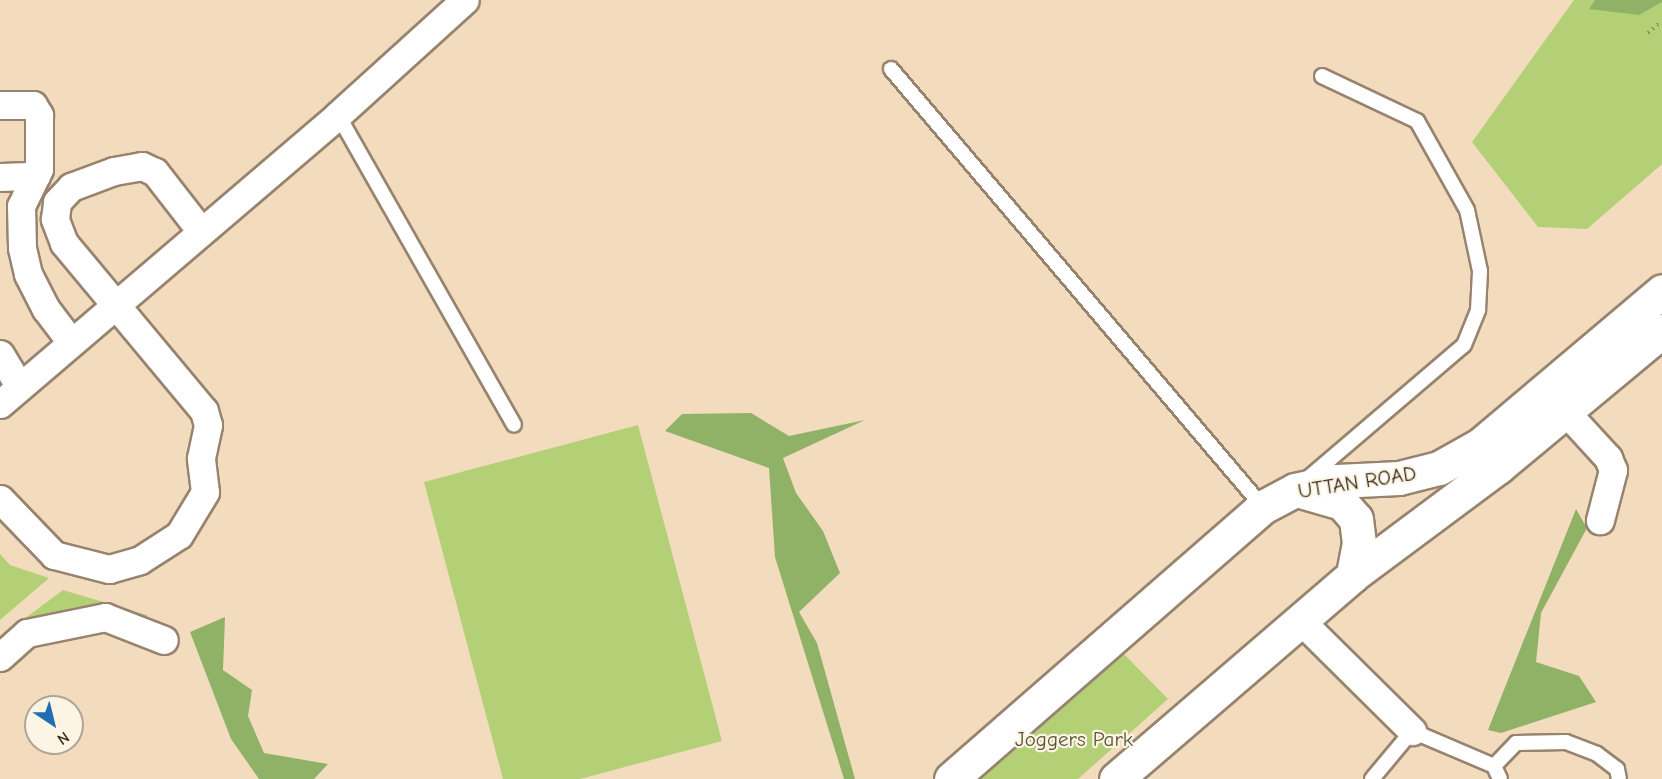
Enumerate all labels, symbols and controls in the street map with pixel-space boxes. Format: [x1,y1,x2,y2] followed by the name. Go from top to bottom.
[1296,460,1418,504] street label: UTTAN ROAD
[24,695,84,755] north arrow
[1015,726,1133,752] park label: Joggers Park
[54,728,73,748] text: N

